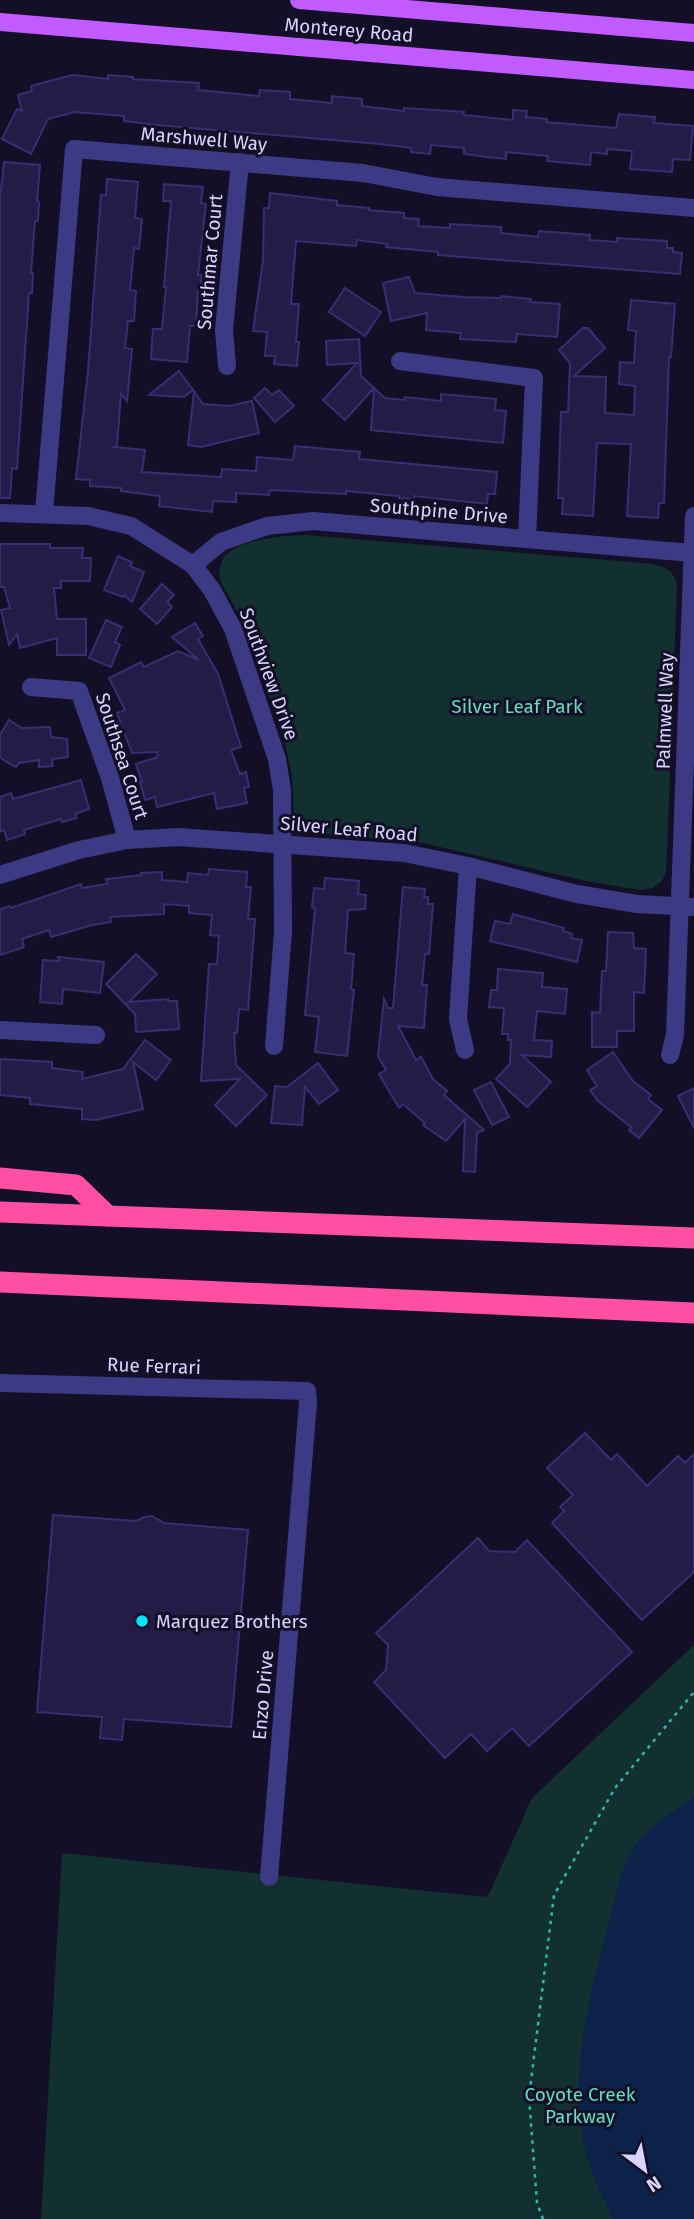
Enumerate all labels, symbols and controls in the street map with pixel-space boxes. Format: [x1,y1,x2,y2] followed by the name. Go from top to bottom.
[284,13,414,47] street label: Monterey Road
[140,122,269,156] street label: Marshwell Way
[193,193,227,331] street label: Southmar Court
[369,494,509,528] street label: Southpine Drive
[234,605,304,743] street label: Southview Drive
[651,652,679,770] street label: Palmwell Way
[91,690,153,822] street label: Southsea Court
[451,695,583,718] park label: Silver Leaf Park
[279,812,419,846] street label: Silver Leaf Road
[107,1353,201,1379] street label: Rue Ferrari
[156,1610,308,1633] place label: Marquez Brothers
[134,1613,150,1629] marker: Marquez Brothers
[248,1649,278,1741] street label: Enzo Drive
[524,2083,636,2128] park label: Coyote Creek Parkway
[610,2135,680,2205] north arrow
[642,2171,665,2197] text: N

